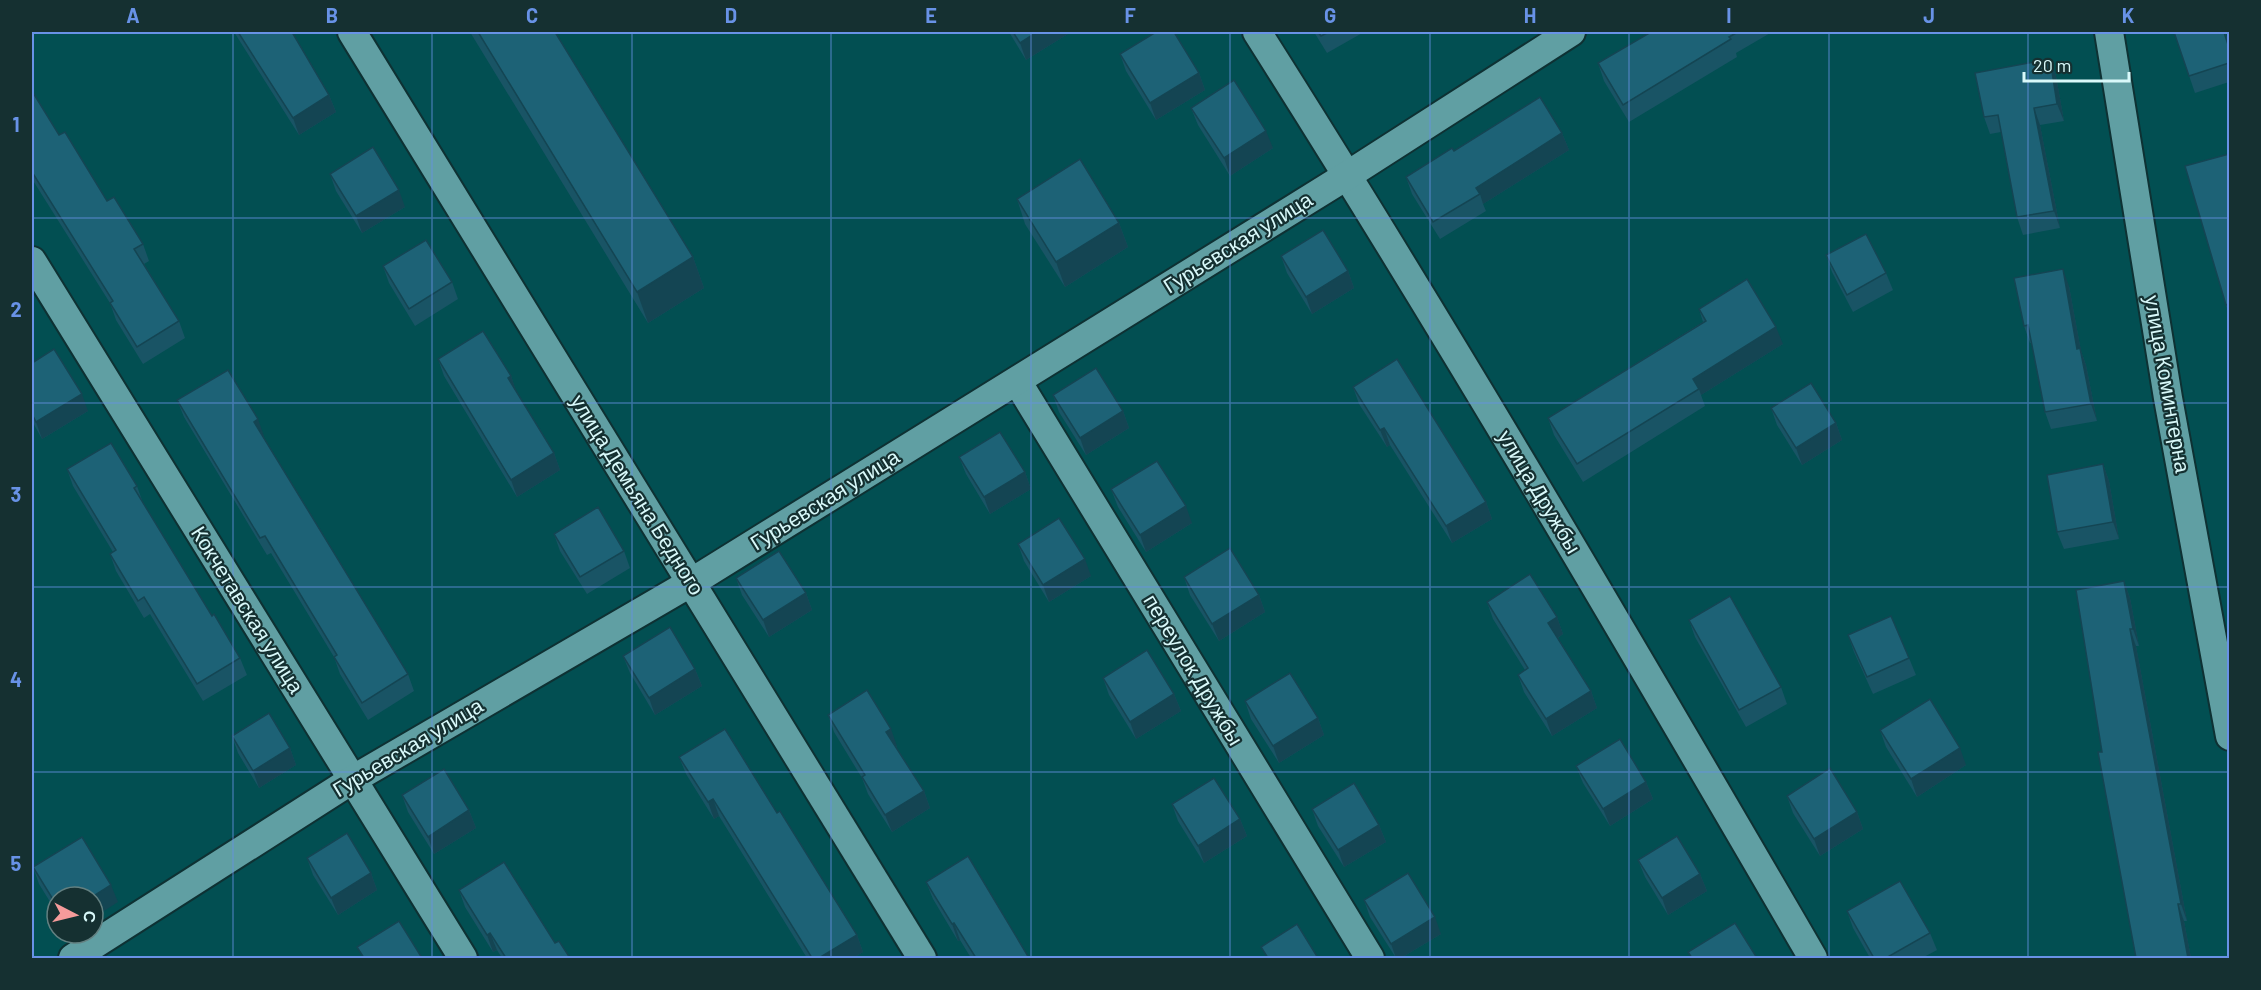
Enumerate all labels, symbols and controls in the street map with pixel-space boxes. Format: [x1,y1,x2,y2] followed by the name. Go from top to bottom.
[126,3,140,27] text: A
[326,3,338,27] text: B
[526,3,538,27] text: C
[725,3,737,27] text: D
[925,3,937,27] text: E
[1124,3,1136,27] text: F
[1324,3,1336,27] text: G
[1524,3,1536,27] text: H
[1726,3,1732,27] text: I
[1923,3,1935,27] text: J
[2122,3,2135,27] text: K
[2024,45,2129,83] scale bar
[2033,54,2071,76] text: 20 m
[12,112,20,136] text: 1
[1158,186,1316,298] street label: Гурьевская улица
[2141,293,2196,475] street label: улица Коминтерна
[10,297,22,321] text: 2
[566,389,710,599] street label: улица Демьяна Бедного
[1494,425,1587,558] street label: улица Дружбы
[745,443,903,555] street label: Гурьевская улица
[11,482,21,506] text: 3
[187,521,310,698] street label: Кокчетавская улица
[1139,589,1249,749] street label: переулок Дружбы
[10,667,22,691] text: 4
[328,692,487,801] street label: Гурьевская улица
[11,851,22,875] text: 5
[45,885,105,945] north arrow
[80,910,101,924] text: С

